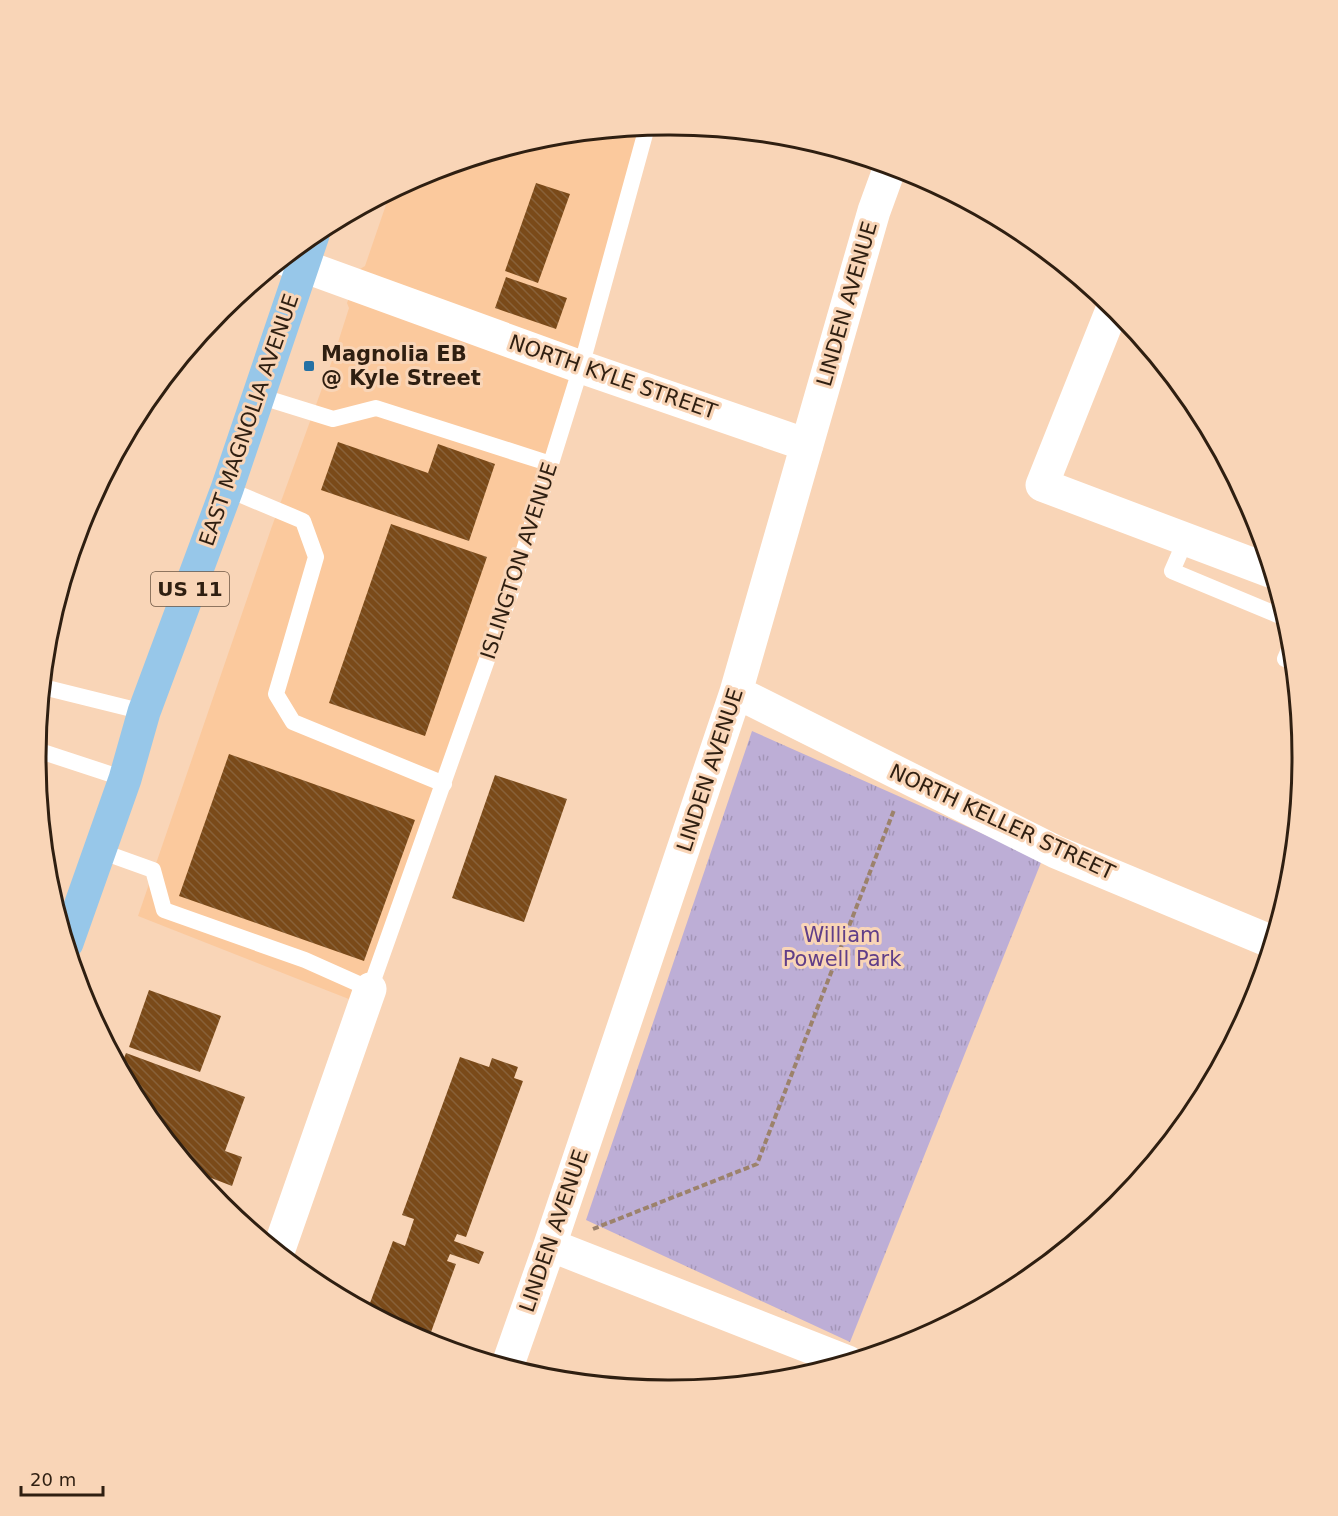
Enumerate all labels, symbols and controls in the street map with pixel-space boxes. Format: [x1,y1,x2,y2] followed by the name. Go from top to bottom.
[812,219,882,389] street label: LINDEN AVENUE
[195,291,303,549] street label: EAST MAGNOLIA AVENUE
[506,330,720,424] street label: NORTH KYLE STREET
[321,342,481,390] place label: Magnolia EB @ Kyle Street
[302,359,316,373] marker: Magnolia EB @ Kyle Street
[476,460,562,662] street label: ISLINGTON AVENUE
[151,572,229,606] road number: US 11
[672,685,748,855] street label: LINDEN AVENUE
[886,759,1119,885] street label: NORTH KELLER STREET
[783,923,902,971] park label: William Powell Park
[515,1147,593,1315] street label: LINDEN AVENUE
[21,1459,104,1497] scale bar
[30,1469,76,1490] text: 20 m

